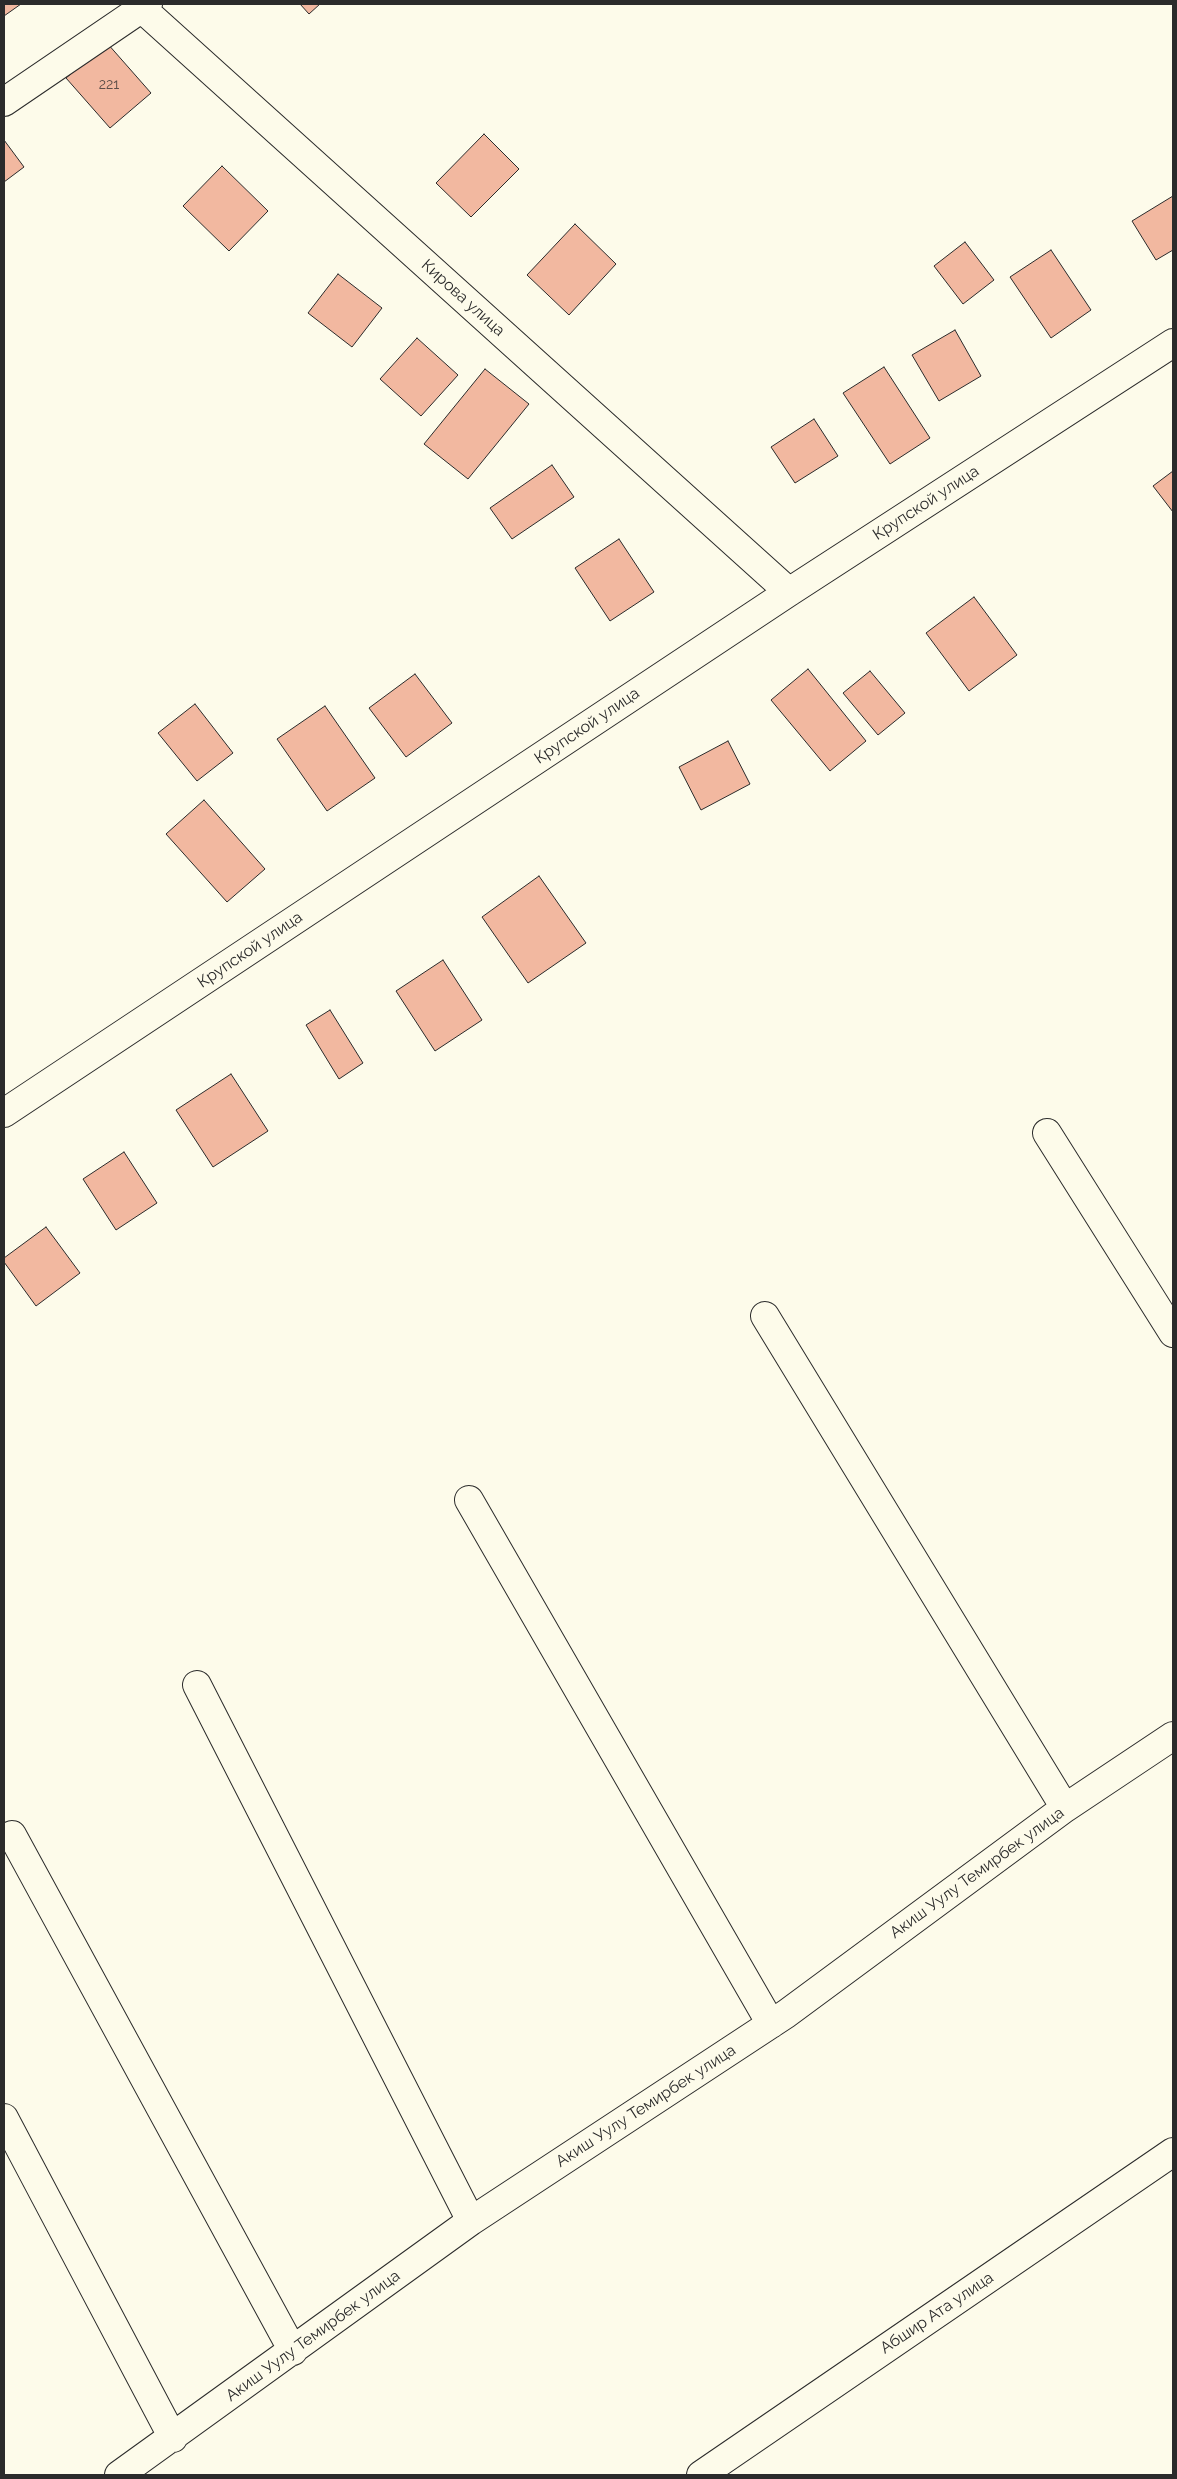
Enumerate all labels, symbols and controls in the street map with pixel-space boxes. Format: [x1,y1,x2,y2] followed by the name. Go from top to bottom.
[99,77,119,93] house number: 221
[417,256,509,340] street label: Кирова улица
[869,462,983,544] street label: Крупской улица
[531,684,643,768] street label: Крупской улица
[194,908,306,992] street label: Крупской улица
[886,1803,1068,1943] street label: Акиш Уулу Темирбек улица
[552,2041,740,2171] street label: Акиш Уулу Темирбек улица
[222,2266,404,2406] street label: Акиш Уулу Темирбек улица
[877,2268,997,2358] street label: Абшир Ата улица

